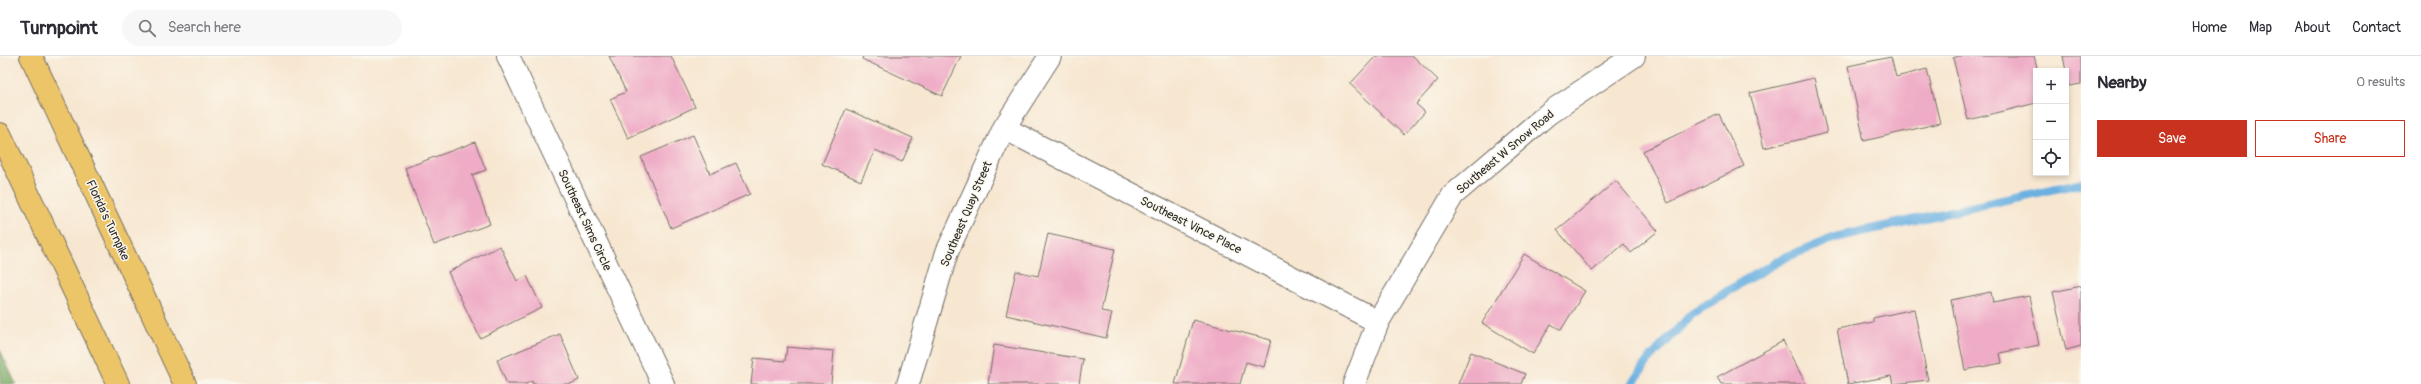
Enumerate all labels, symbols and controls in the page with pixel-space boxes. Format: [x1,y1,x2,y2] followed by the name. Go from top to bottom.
[122,10,402,46] search box
[20,16,98,40] text: Turnpoint
[136,17,158,39] icon: search
[168,18,241,37] text: Search here
[2192,19,2227,36] text: Home
[2249,19,2272,36] text: Map
[2294,19,2330,36] text: About
[2352,19,2401,36] text: Contact
[2033,68,2069,176] map controls
[2033,68,2069,104] button: +
[2097,72,2146,93] text: Nearby
[2356,74,2405,90] text: 0 results
[2033,104,2069,140] button: −
[1453,107,1557,198] street label: Southeast W Snow Road
[2097,120,2247,157] button: Save
[2255,120,2405,157] button: Share
[2033,140,2069,176] button: locate
[937,159,996,269] street label: Southeast Quay Street
[554,167,615,273] street label: Southeast Sims Circle
[82,178,133,263] street label: Florida's Turnpike
[1137,193,1244,258] street label: Southeast Vince Place

